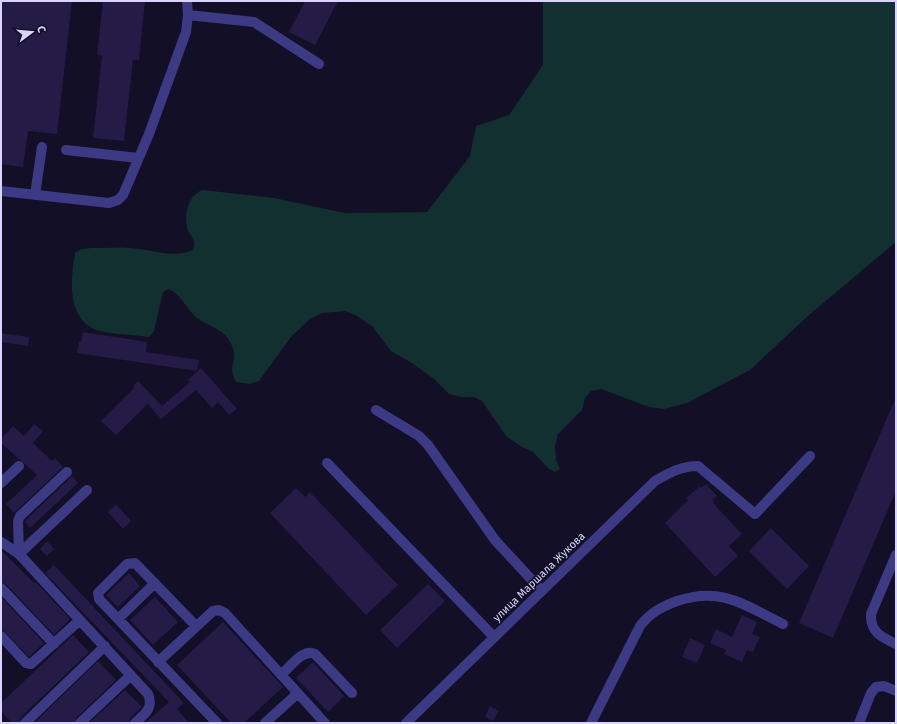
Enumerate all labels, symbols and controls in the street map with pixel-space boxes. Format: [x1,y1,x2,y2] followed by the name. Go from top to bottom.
[12,12,52,52] north arrow
[34,25,48,35] text: С
[490,530,588,624] street label: улица Маршала Жукова

